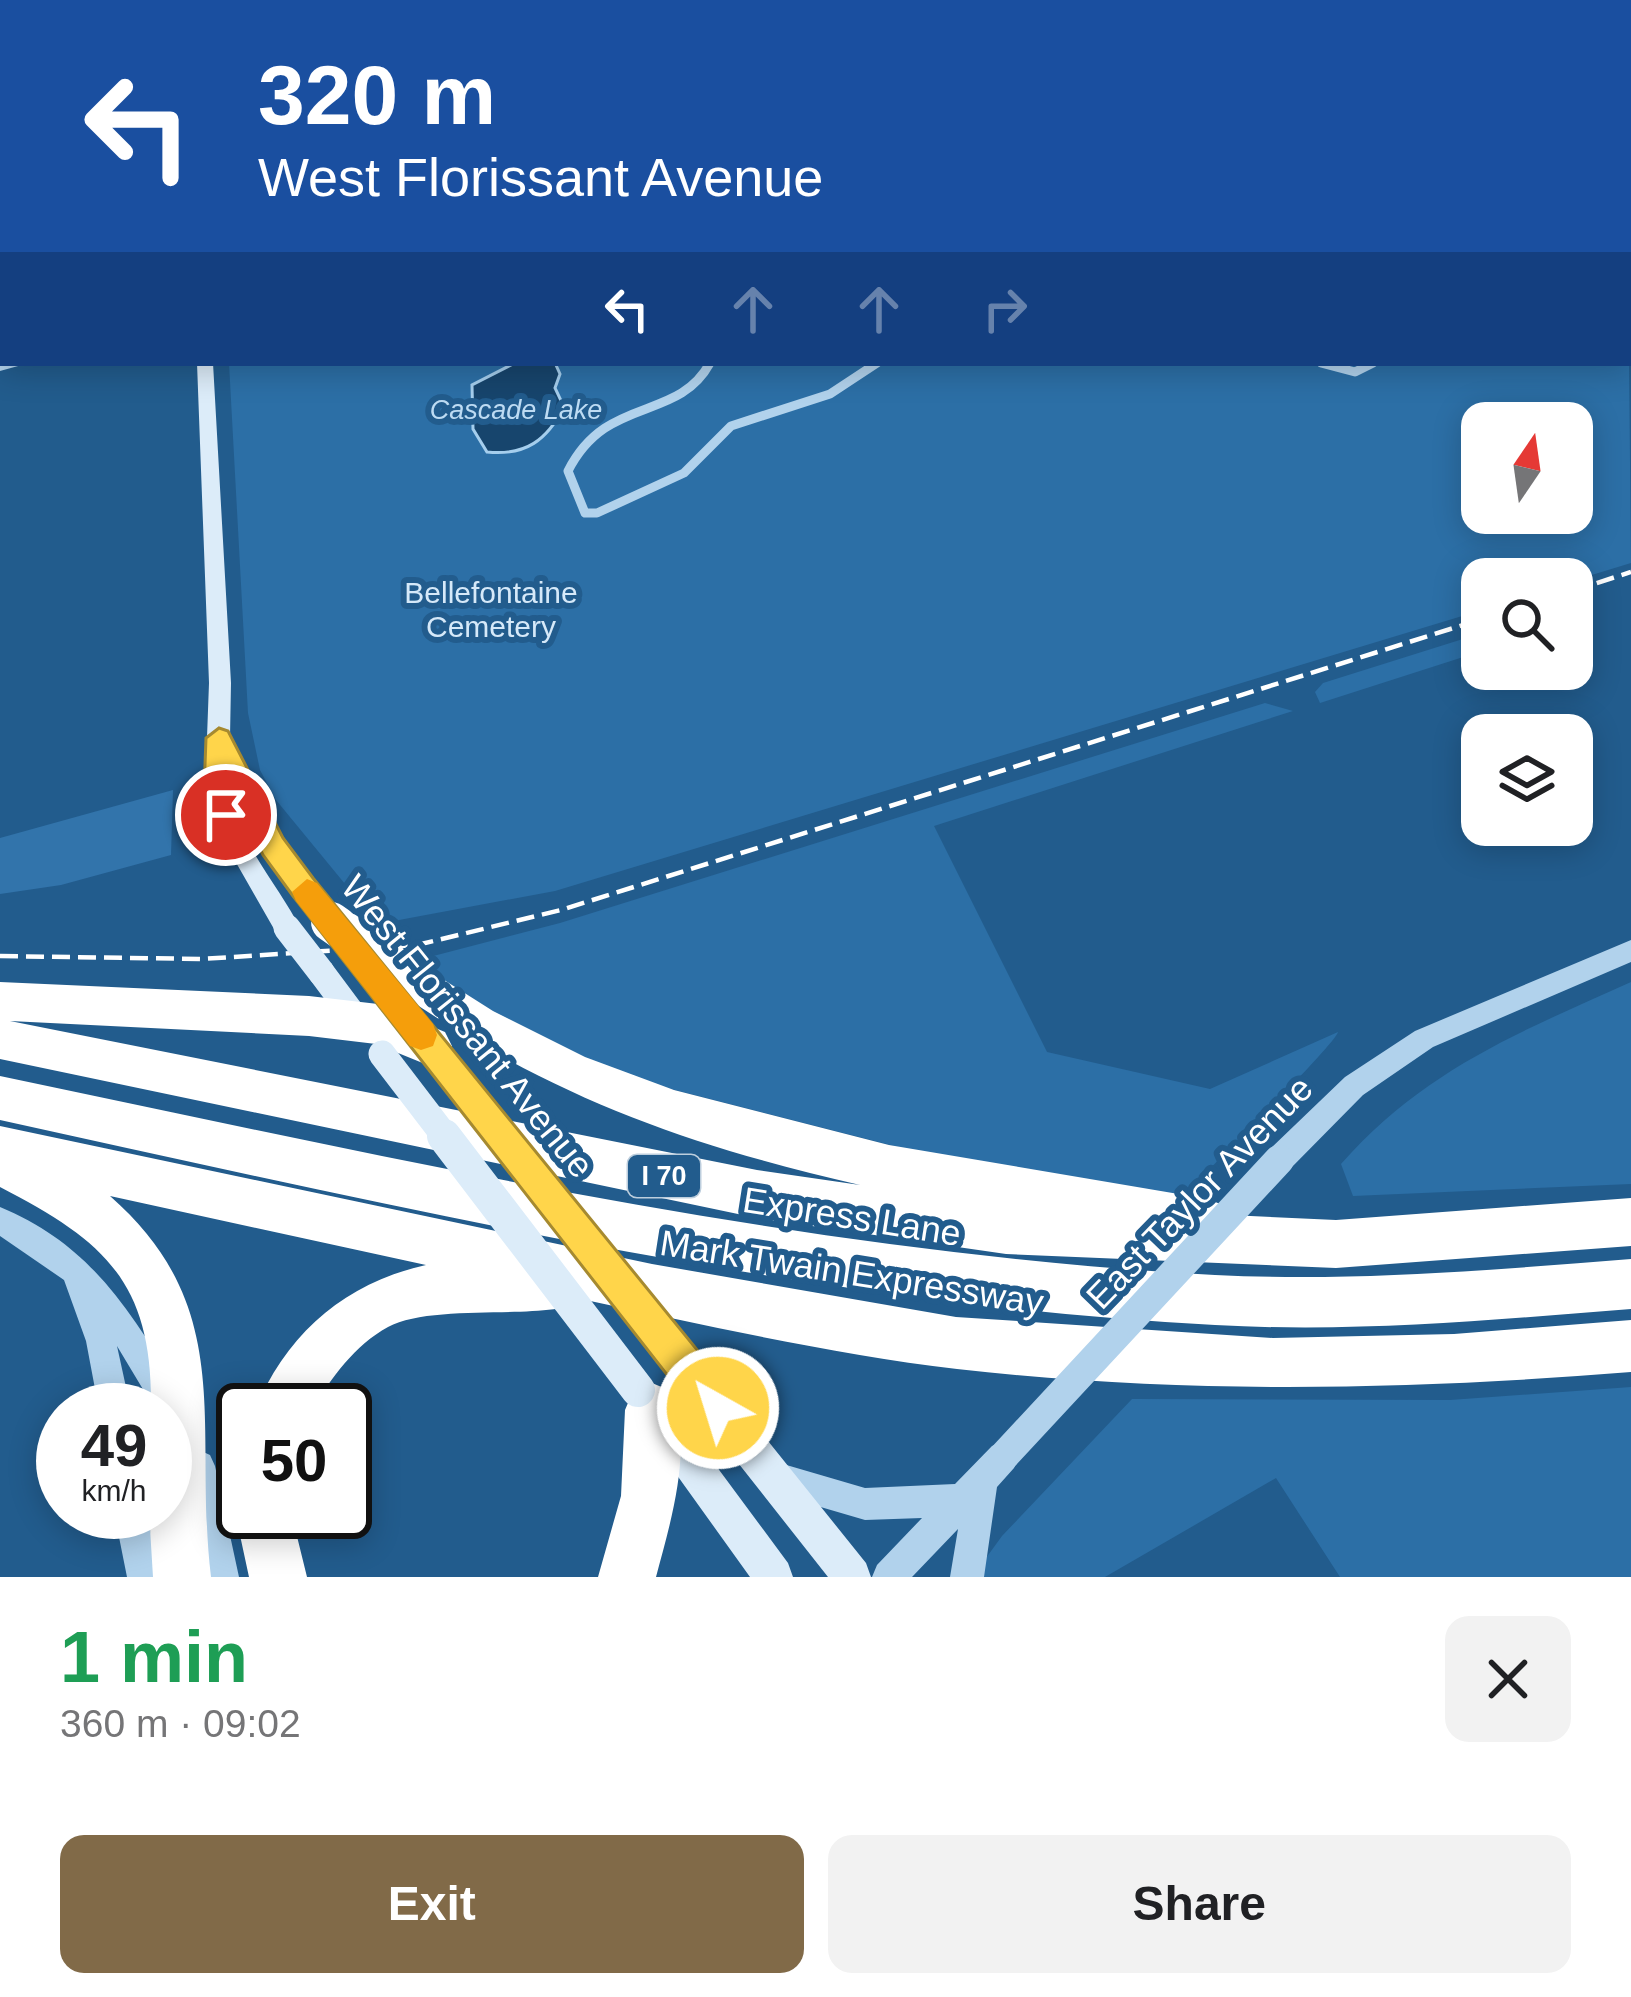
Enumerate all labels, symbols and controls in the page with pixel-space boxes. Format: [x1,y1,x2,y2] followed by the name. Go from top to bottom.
[60,48,216,204] icon: left
[258,48,496,142] text: 320 m
[258,147,823,207] text: West Florissant Avenue
[594,276,660,342] icon: left
[720,276,786,342] icon: ahead
[846,276,912,342] icon: ahead
[972,276,1038,342] icon: right
[430,395,602,425] water label: Cascade Lake
[1461,402,1593,534] north arrow
[1461,402,1593,846] map controls
[1461,558,1593,690] button: search
[404,576,578,643] park label: Bellefontaine Cemetery
[1461,714,1593,846] button: layers
[175,764,277,866] pin
[193,782,259,848] icon: arrive
[333,867,602,1186] street label: West Florissant Avenue
[1078,1068,1321,1317] street label: East Taylor Avenue
[628,1155,700,1197] road number: I 70
[740,1179,964,1254] street label: Express Lane
[657,1222,1046,1323] street label: Mark Twain Expressway
[655,1345,781,1471] position arrow
[216,1383,372,1539] speed limit sign: 50
[81,1412,147,1479] text: 49
[81,1474,147,1507] text: km/h
[1445,1616,1571,1742] button: close
[60,1617,248,1697] text: 1 min
[60,1702,301,1745] text: 360 m · 09:02
[60,1835,804,1973] button: Exit
[828,1835,1571,1973] button: Share

